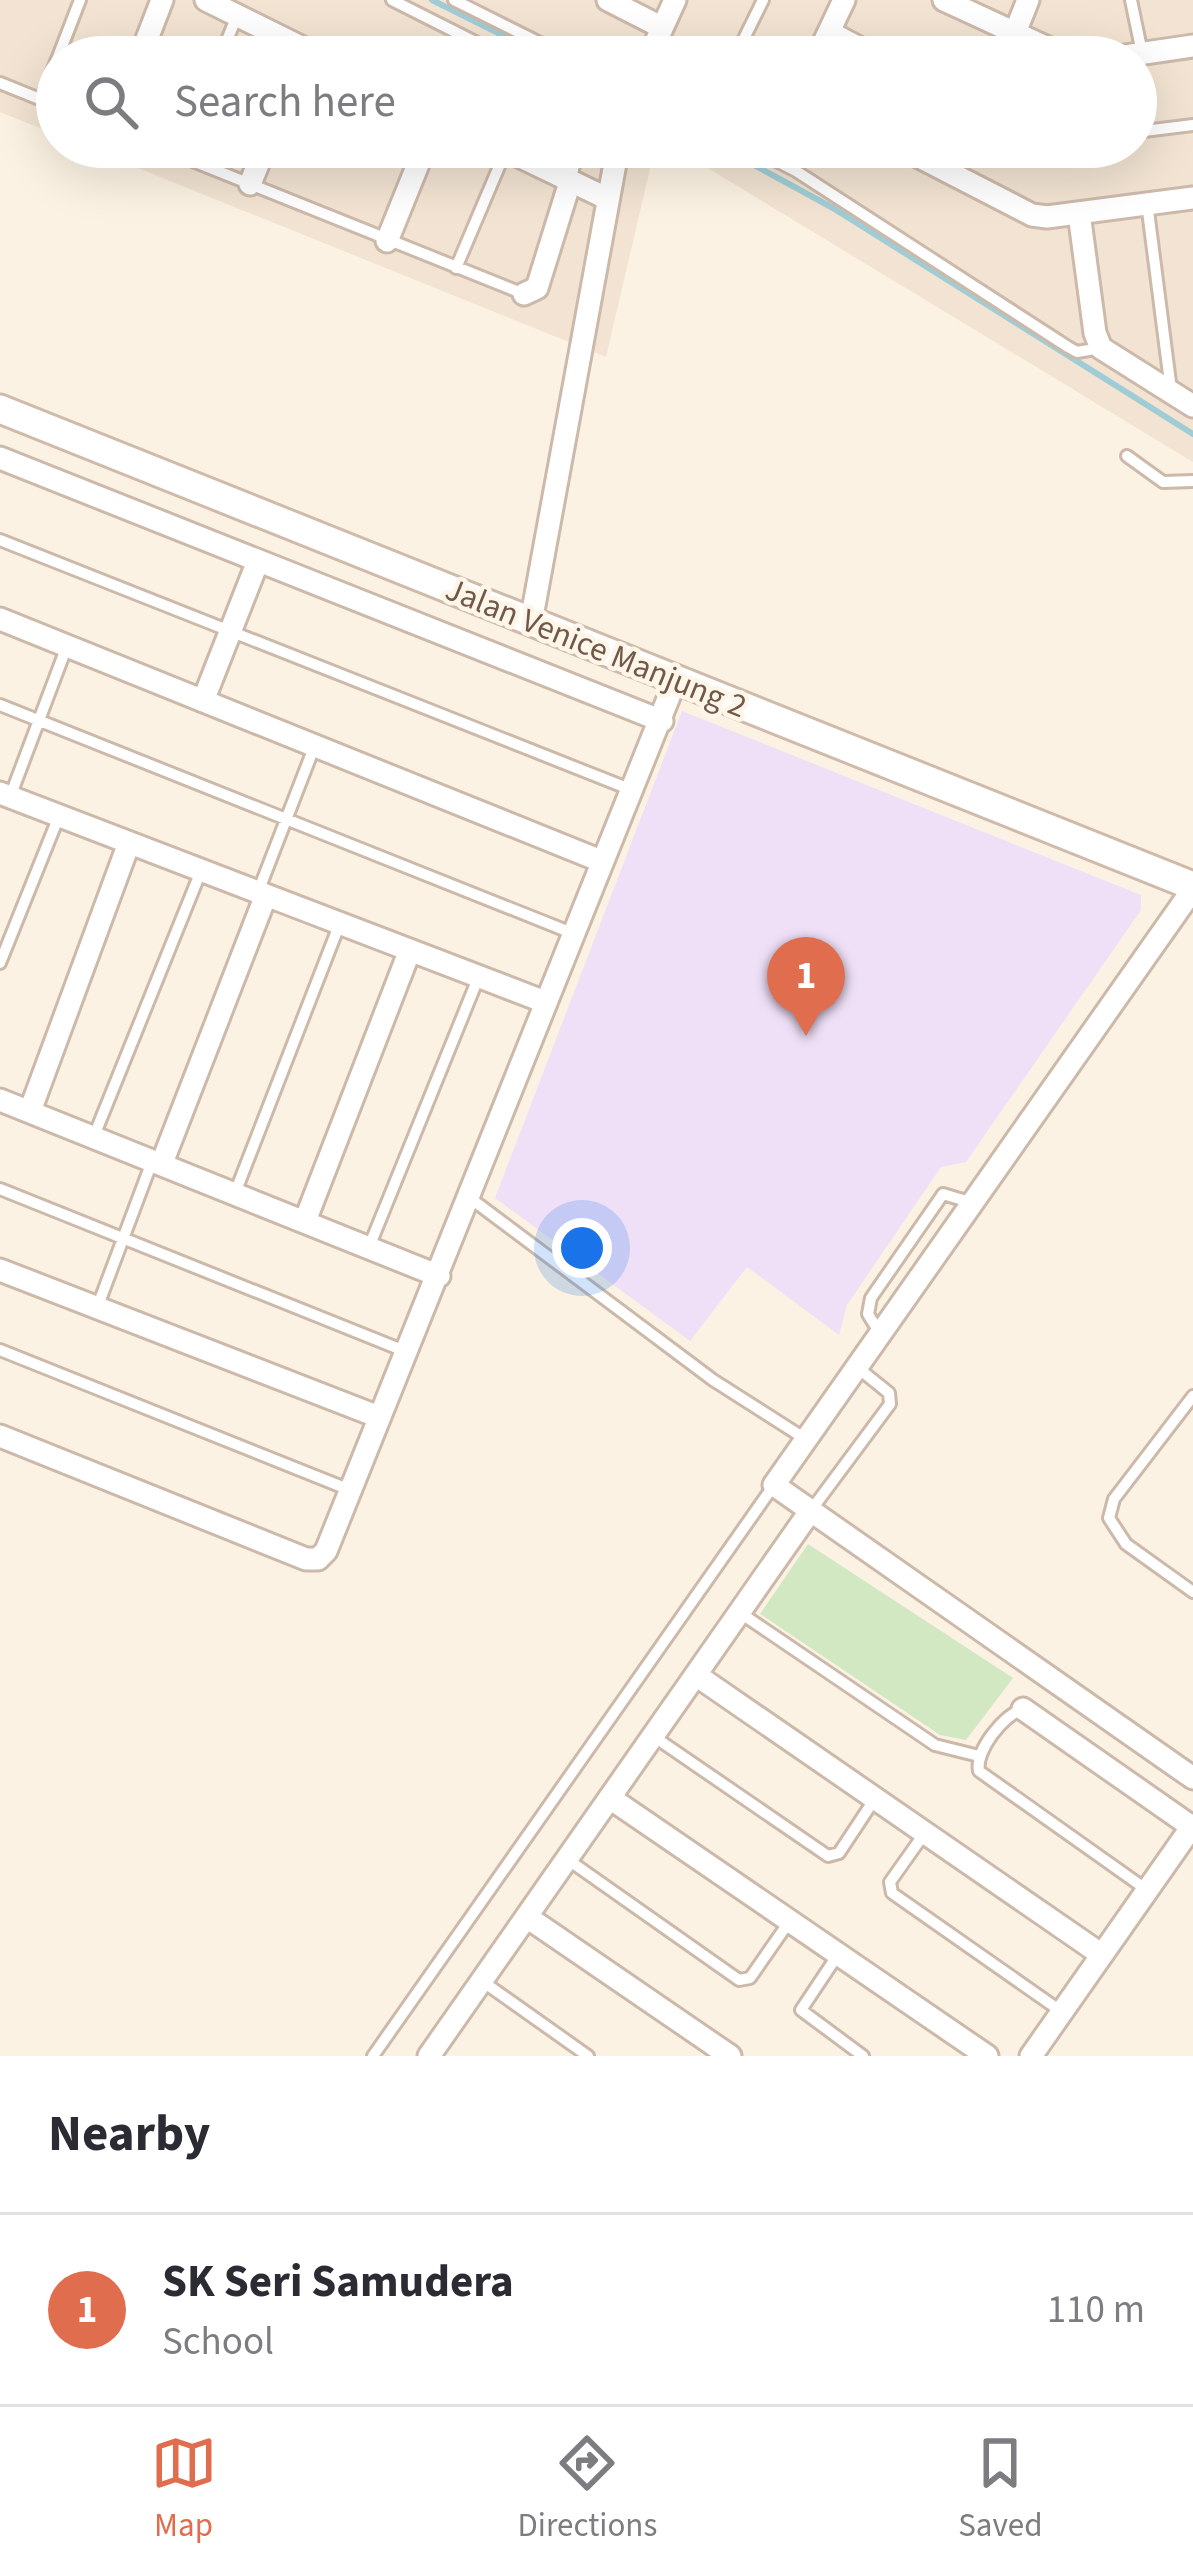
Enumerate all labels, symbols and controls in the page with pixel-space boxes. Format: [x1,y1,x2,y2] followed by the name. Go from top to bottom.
[36,36,1157,168] search box
[78,69,144,135] icon: search
[174,70,396,134] text: Search here
[438,566,754,730] street label: Jalan Venice Manjung 2
[767,937,845,1036] pin: 1
[552,1218,612,1278] your location
[48,2098,210,2170] text: Nearby
[162,2250,514,2314] text: SK Seri Samudera
[77,2282,97,2338] text: 1
[1047,2282,1145,2338] text: 110 m
[162,2314,274,2370] text: School
[151,2430,217,2549] tab: Map
[518,2430,657,2549] tab: Directions
[958,2430,1042,2549] tab: Saved

